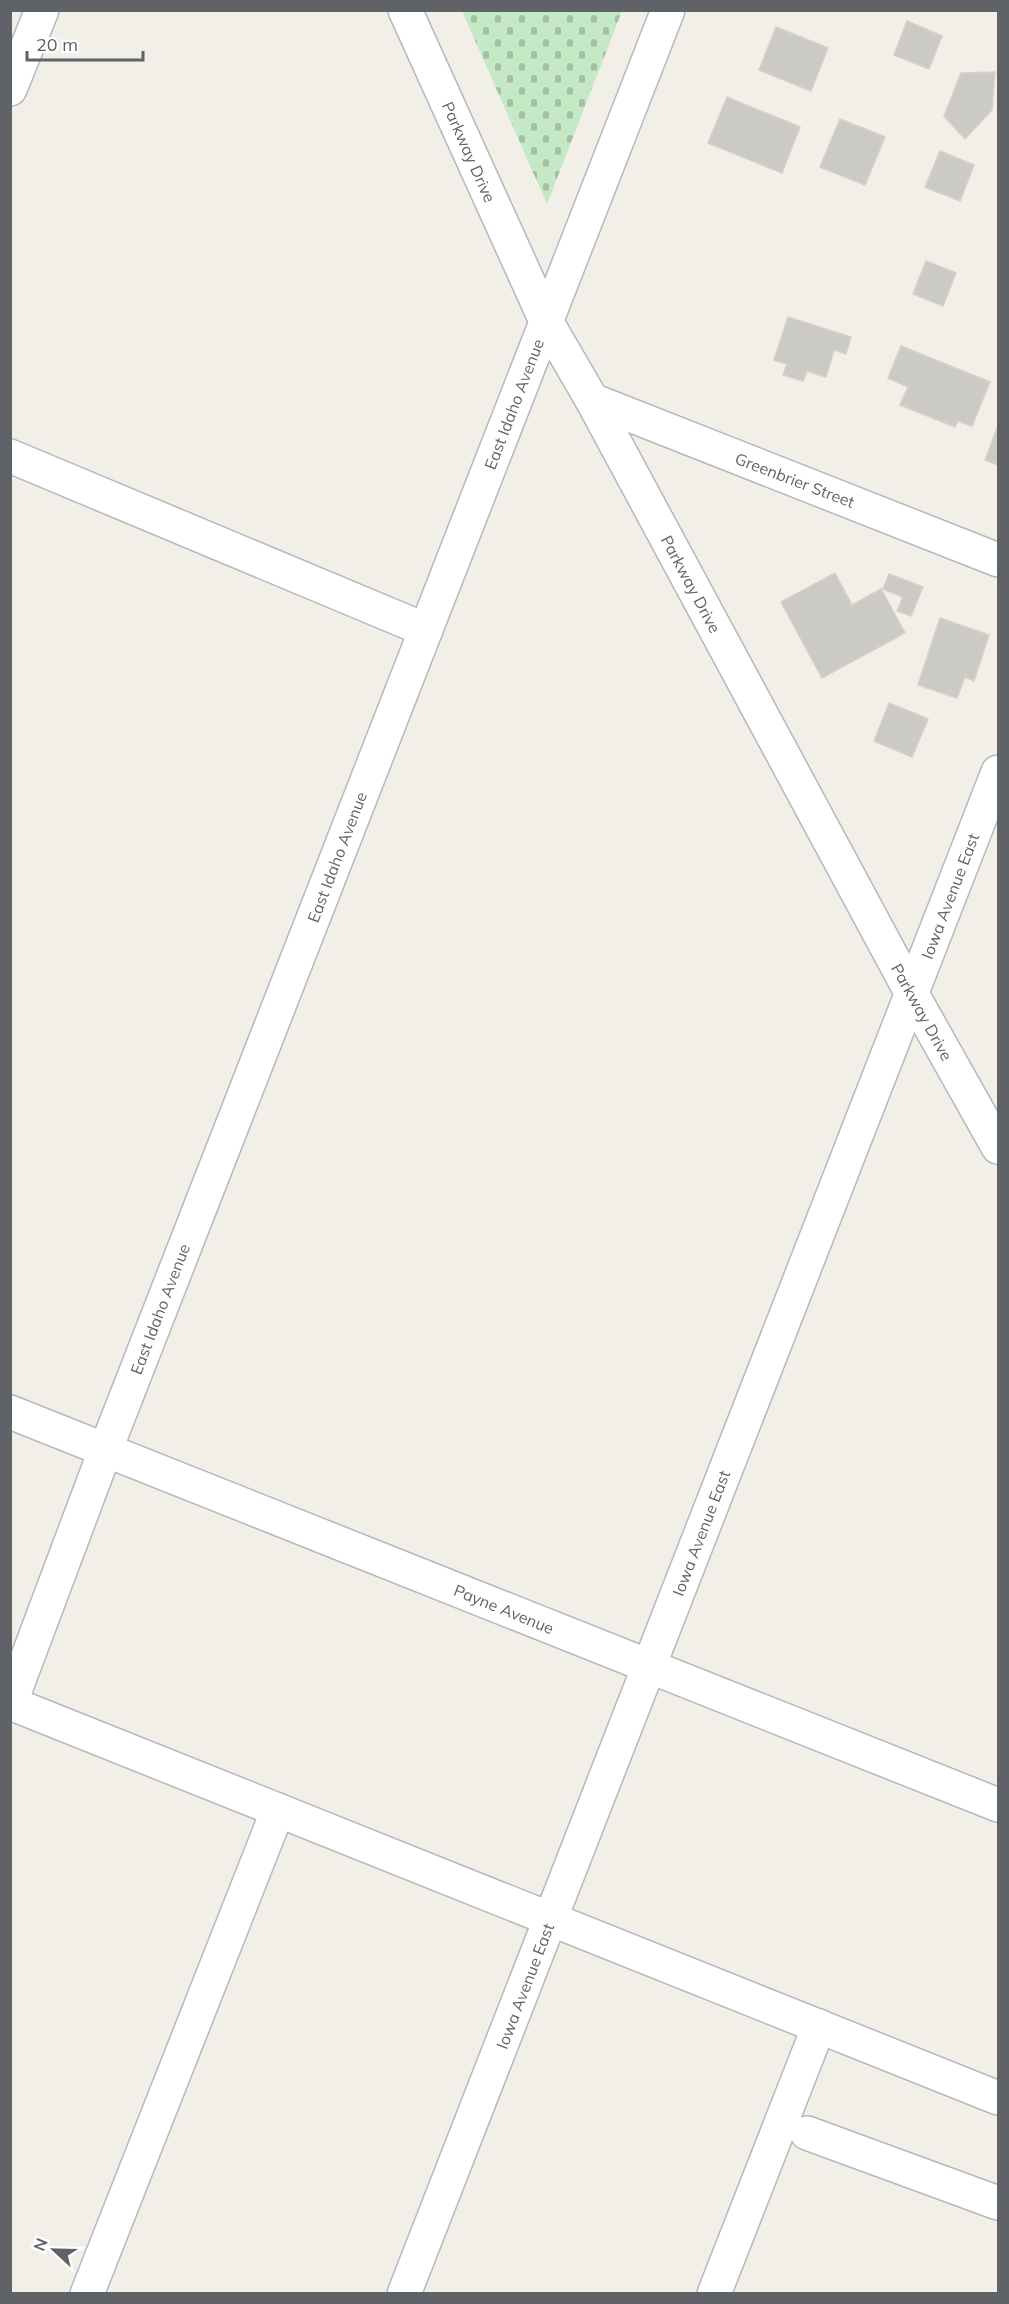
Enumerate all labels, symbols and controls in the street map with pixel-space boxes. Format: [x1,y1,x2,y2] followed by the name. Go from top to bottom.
[27,24,142,62] scale bar
[36,33,78,56] text: 20 m
[438,99,500,205] street label: Parkway Drive
[480,336,548,472] street label: East Idaho Avenue
[732,448,858,512] street label: Greenbrier Street
[657,532,725,636] street label: Parkway Drive
[303,789,371,925] street label: East Idaho Avenue
[917,830,983,962] street label: Iowa Avenue East
[887,960,957,1064] street label: Parkway Drive
[126,1241,194,1377] street label: East Idaho Avenue
[668,1467,734,1599] street label: Iowa Avenue East
[451,1580,557,1638] street label: Payne Avenue
[492,1920,558,2052] street label: Iowa Avenue East
[24,2220,84,2280] north arrow
[29,2235,52,2254] text: N

